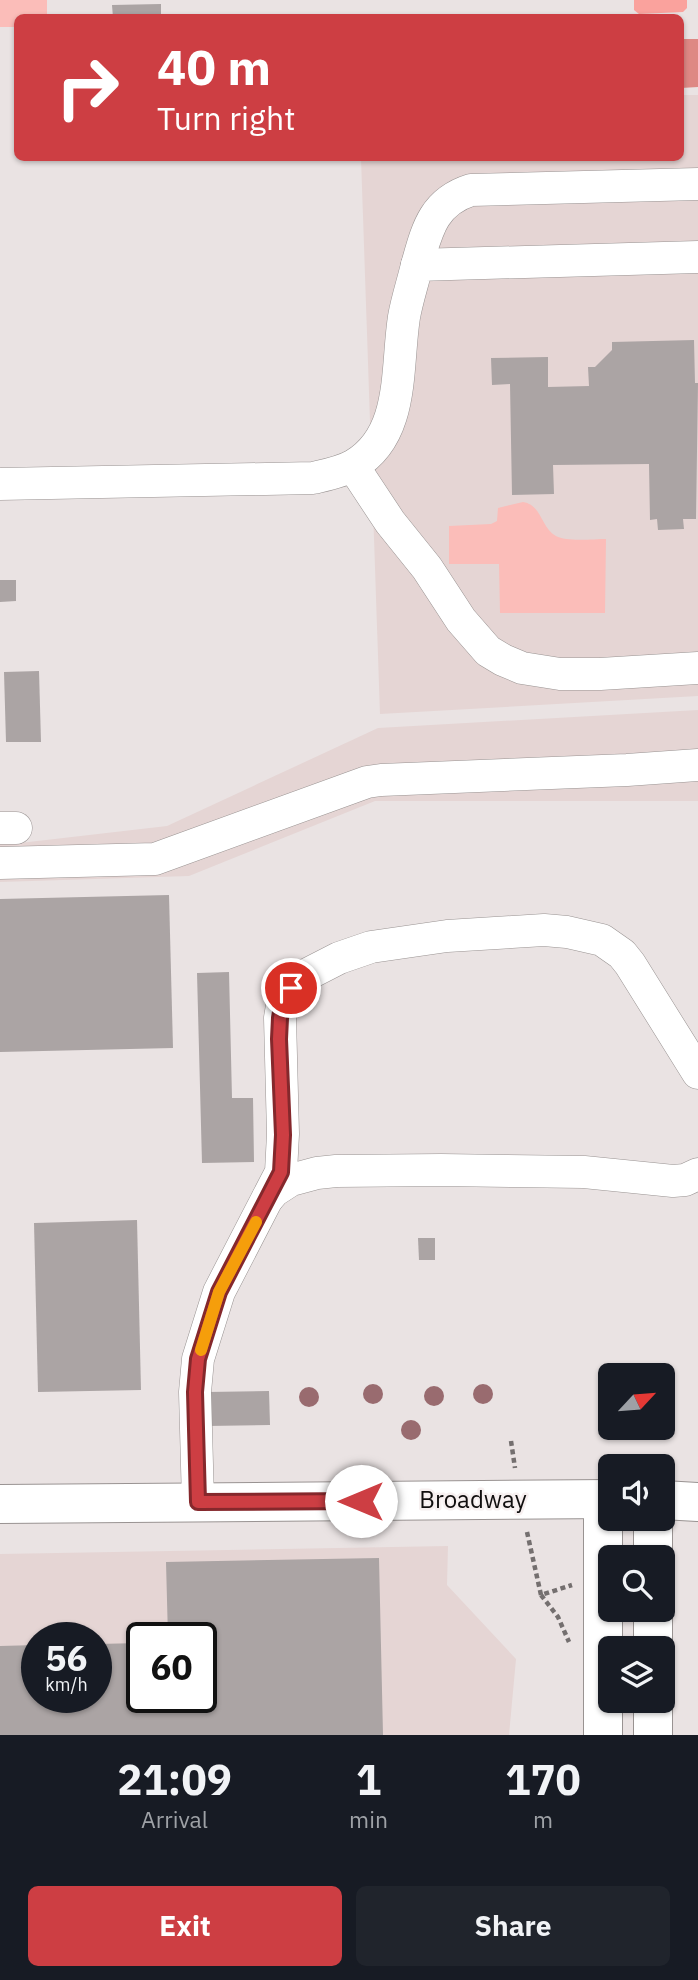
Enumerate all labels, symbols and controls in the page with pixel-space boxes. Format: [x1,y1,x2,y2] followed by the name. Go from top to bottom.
[157,35,271,98] text: 40 m
[42,42,133,133] icon: right
[157,97,295,139] text: Turn right
[261,958,321,1018] pin
[272,969,310,1007] icon: arrive
[598,1363,676,1440] north arrow
[598,1363,675,1713] map controls
[598,1454,675,1531] button: sound
[324,1464,398,1538] position arrow
[419,1483,527,1515] street label: Broadway
[598,1545,675,1622] button: search
[126,1622,217,1713] speed limit sign: 60
[45,1635,88,1681] text: 56
[598,1636,675,1713] button: layers
[45,1673,88,1696] text: km/h
[117,1752,232,1807] text: 21:09
[356,1752,381,1807] text: 1
[505,1752,581,1807] text: 170
[141,1804,208,1834] text: Arrival
[349,1804,388,1834] text: min
[533,1804,553,1834] text: m
[28,1886,342,1966] button: Exit
[356,1886,670,1966] button: Share

